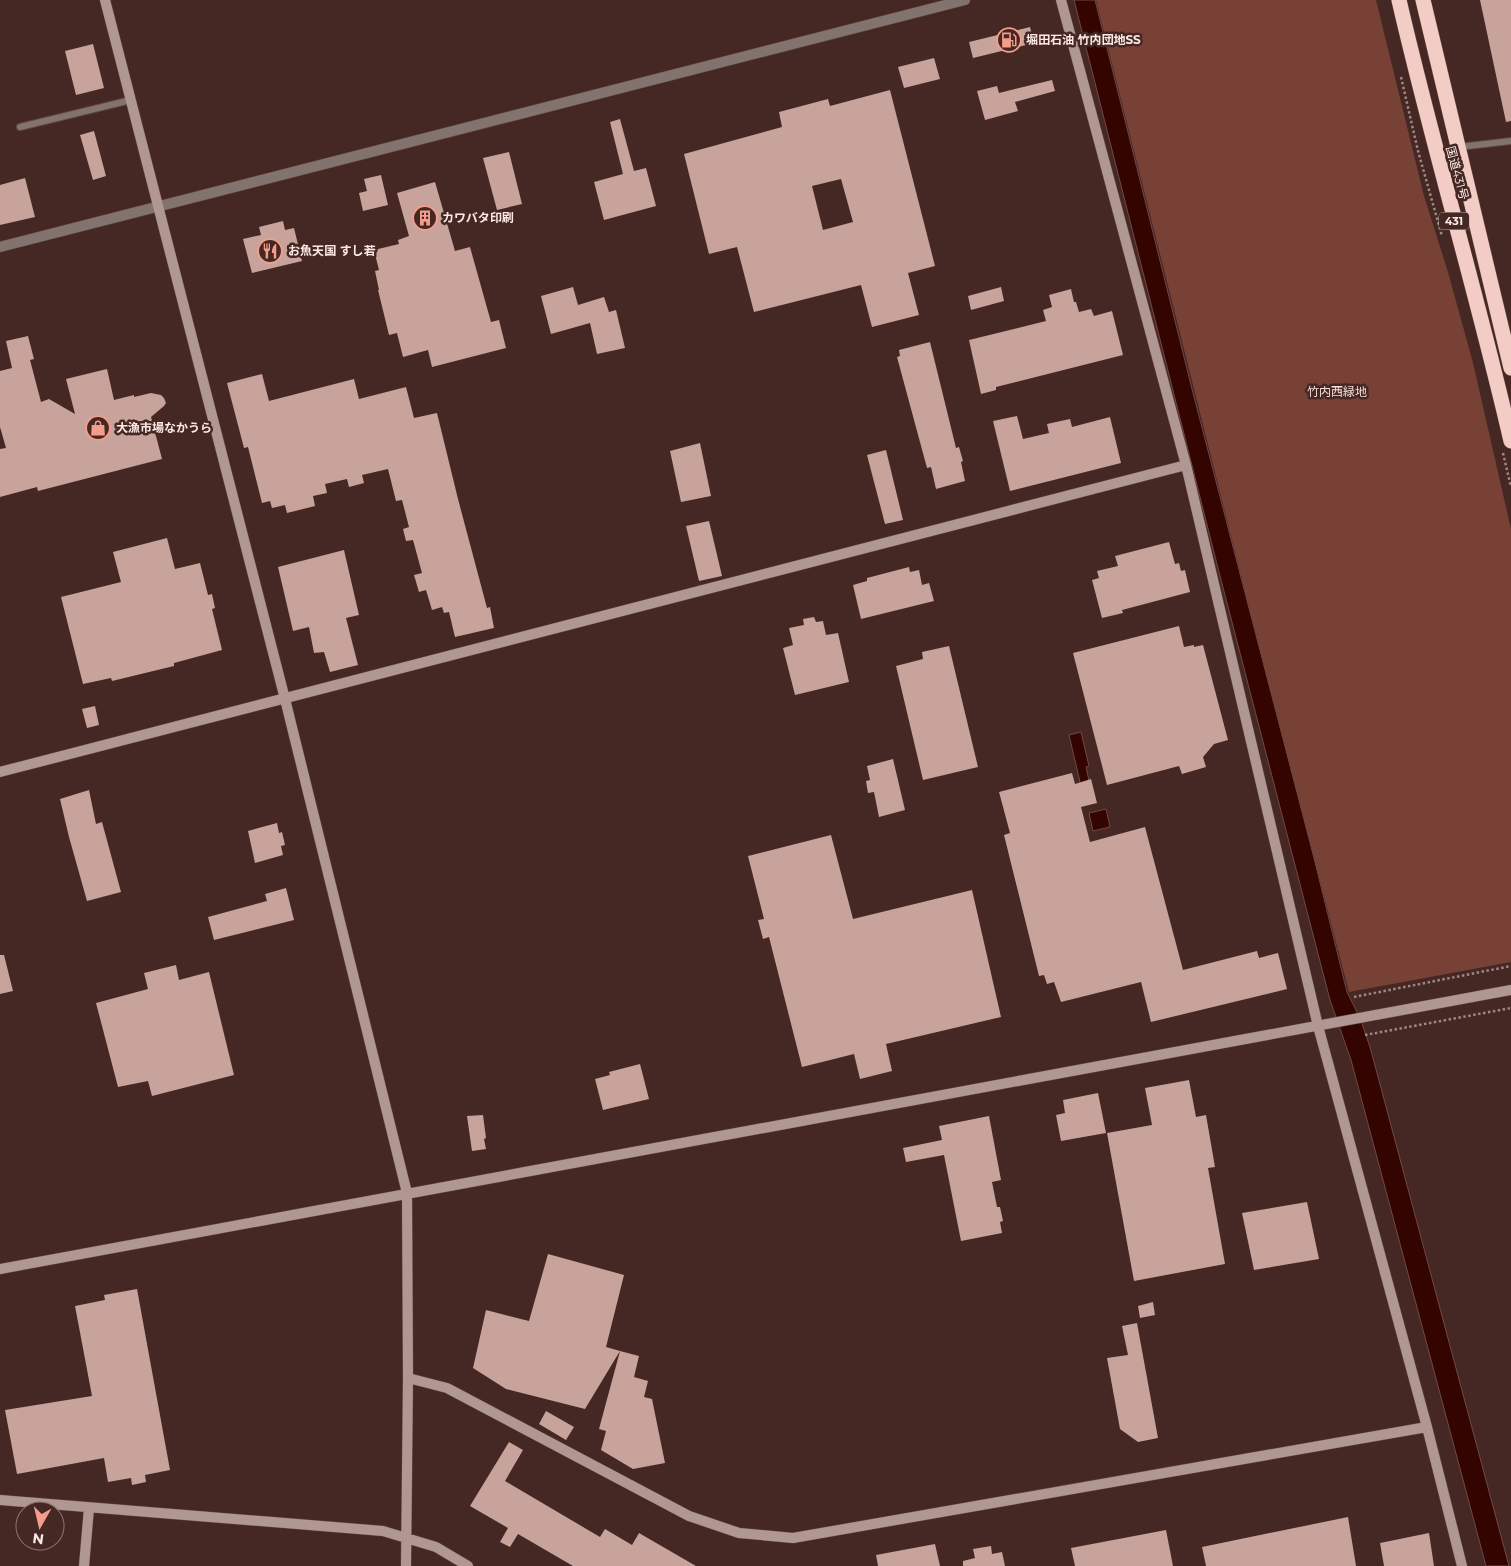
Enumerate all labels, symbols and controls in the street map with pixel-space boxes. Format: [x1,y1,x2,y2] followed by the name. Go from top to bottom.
[996,27,1022,53] fuel station icon: 堀田石油 竹内団地SS
[1026,32,1141,47] place label: 堀田石油 竹内団地SS
[1443,144,1472,201] street label: 国道431号
[412,205,438,231] building icon: カワバタ印刷
[442,210,514,225] place label: カワバタ印刷
[1439,212,1469,230] road number: 431
[257,238,283,264] restaurant icon: お魚天国 すし若
[288,243,375,258] place label: お魚天国 すし若
[1307,384,1367,399] park label: 竹内西緑地
[85,415,111,441] shop icon: 大漁市場なかうら
[116,420,212,435] place label: 大漁市場なかうら
[15,1501,65,1551] north arrow
[31,1529,45,1549] text: N

